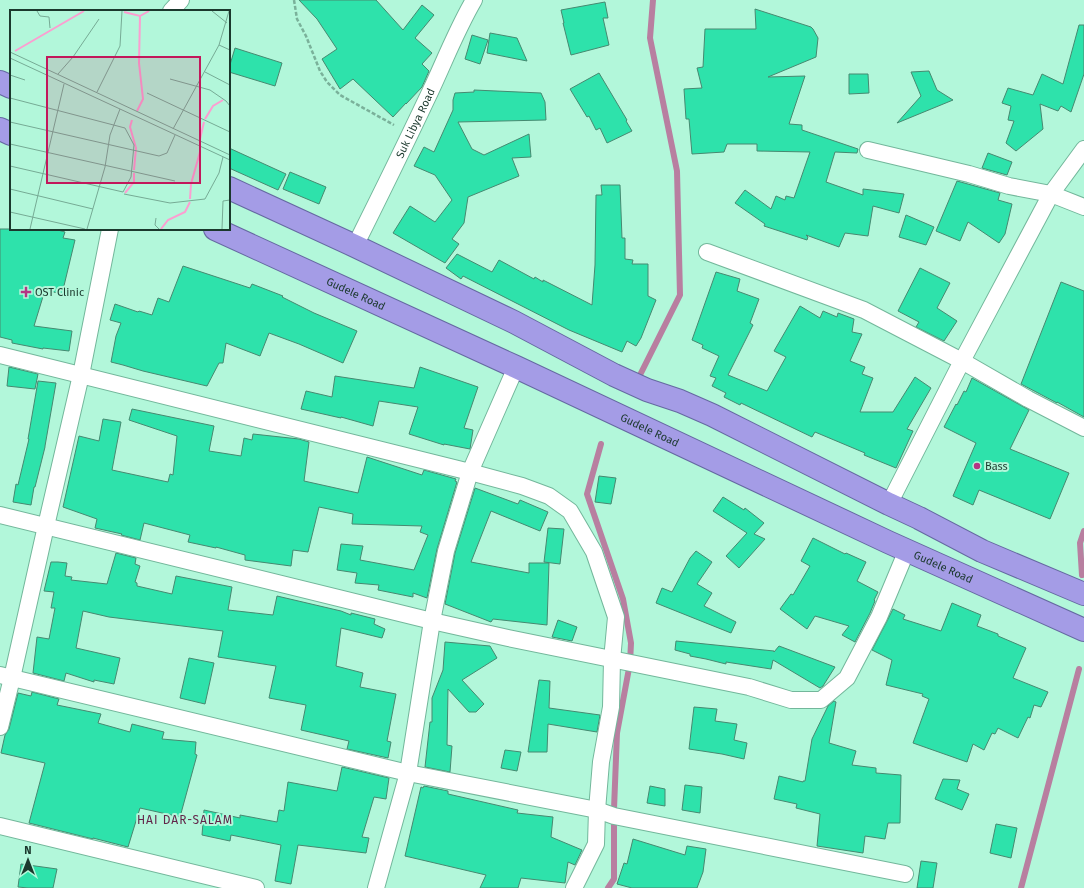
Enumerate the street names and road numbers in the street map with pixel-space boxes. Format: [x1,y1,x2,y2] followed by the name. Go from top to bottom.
[393,86,438,160] street label: Suk Libya Road
[324,275,387,313] street label: Gudele Road
[618,411,681,450] street label: Gudele Road
[912,548,975,586] street label: Gudele Road

